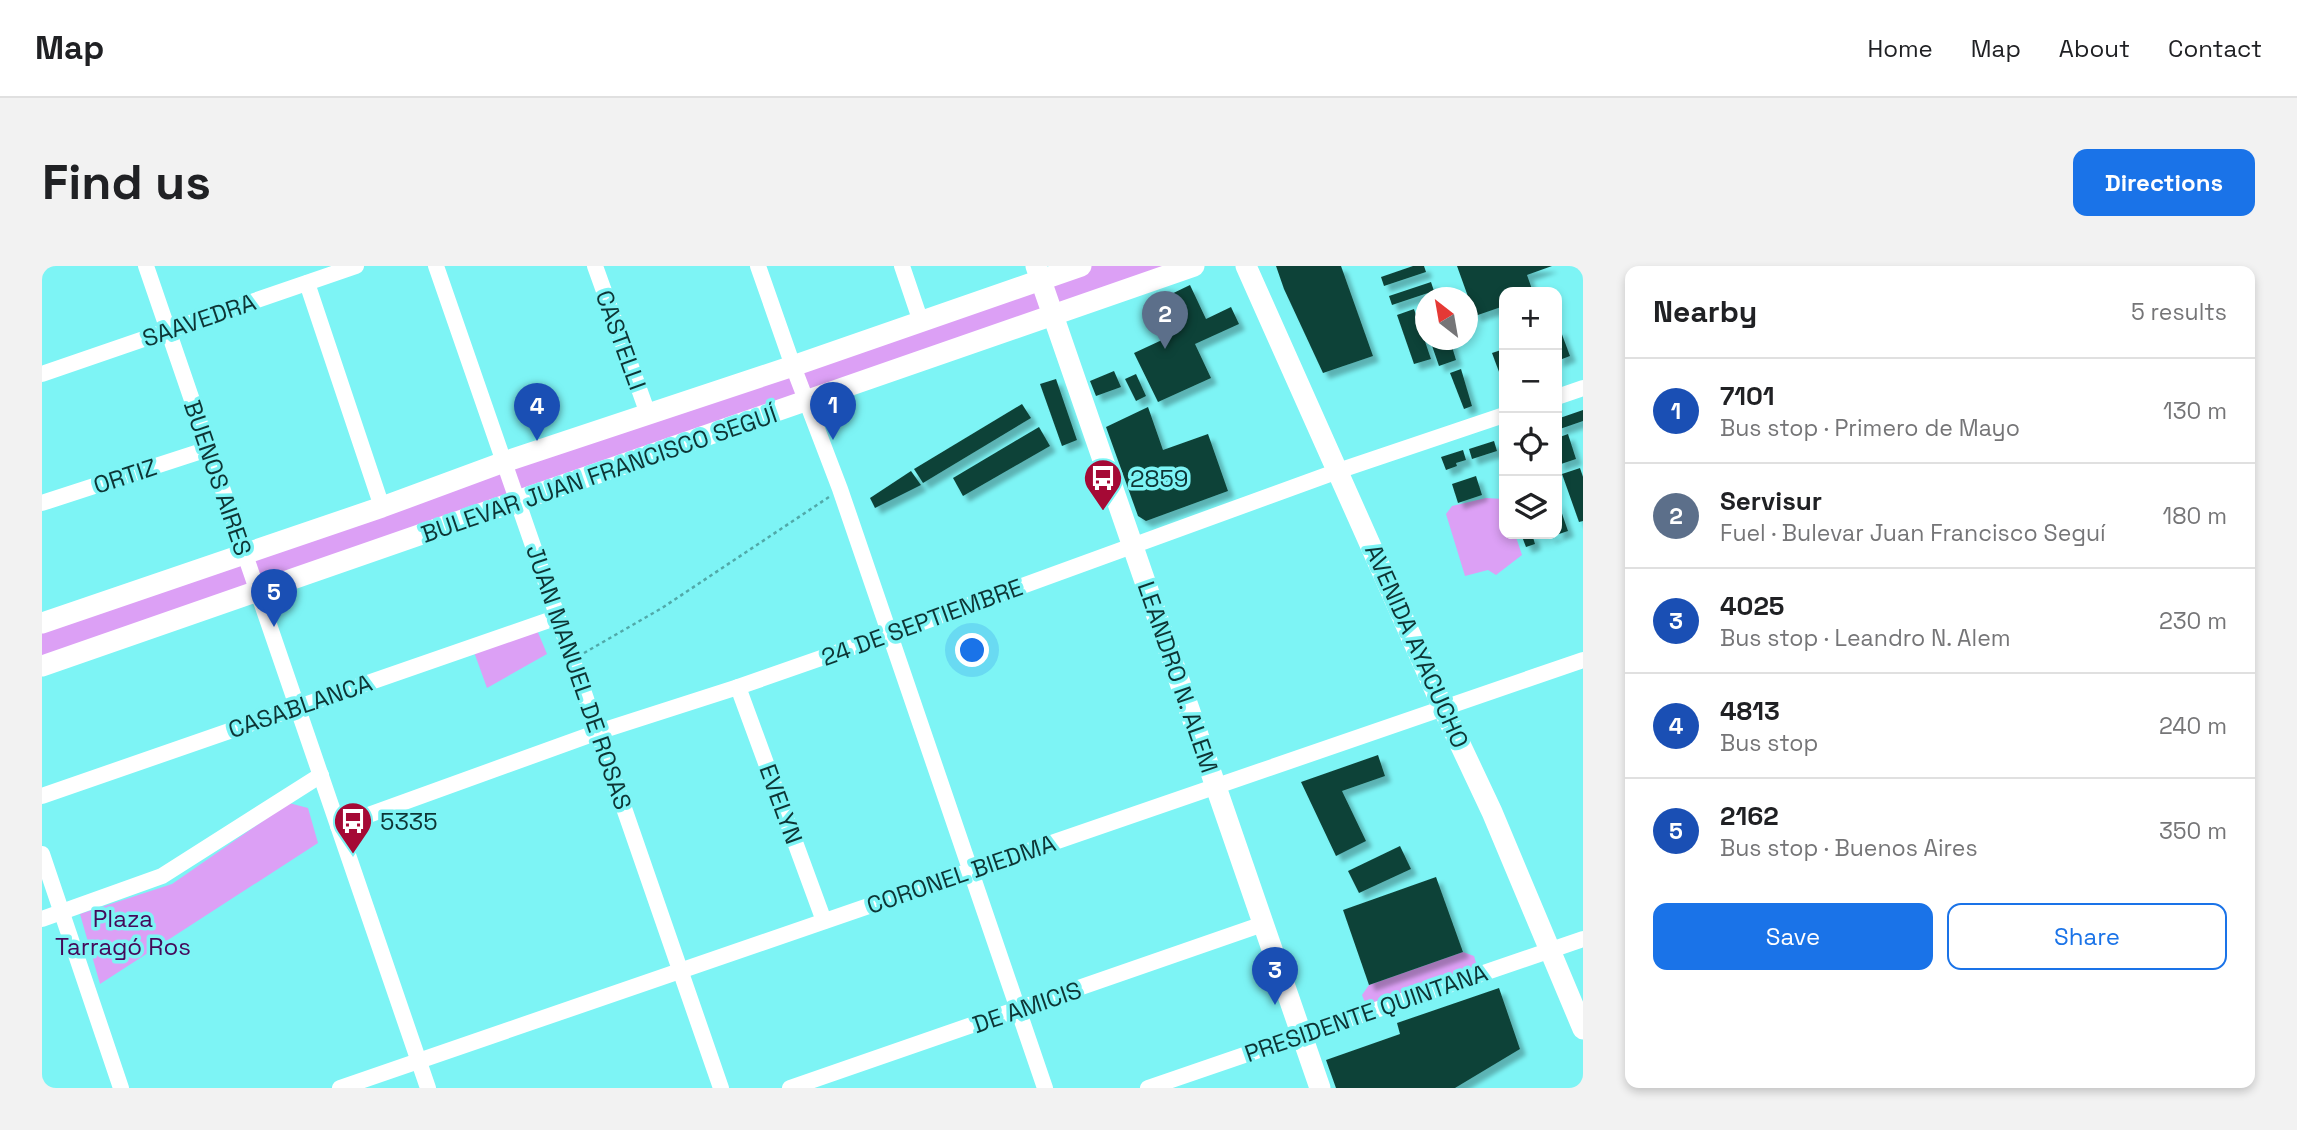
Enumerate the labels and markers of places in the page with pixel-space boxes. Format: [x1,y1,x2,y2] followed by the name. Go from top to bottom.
[1142,291,1188,349] pin: 2
[810,382,856,440] pin: 1
[514,383,560,441] pin: 4
[1082,457,1124,512] bus stop icon: 2859
[1130,463,1189,494] place label: 2859
[251,569,297,627] pin: 5
[332,800,374,855] bus stop icon: 5335
[380,806,438,837] place label: 5335
[1252,947,1298,1005] pin: 3

